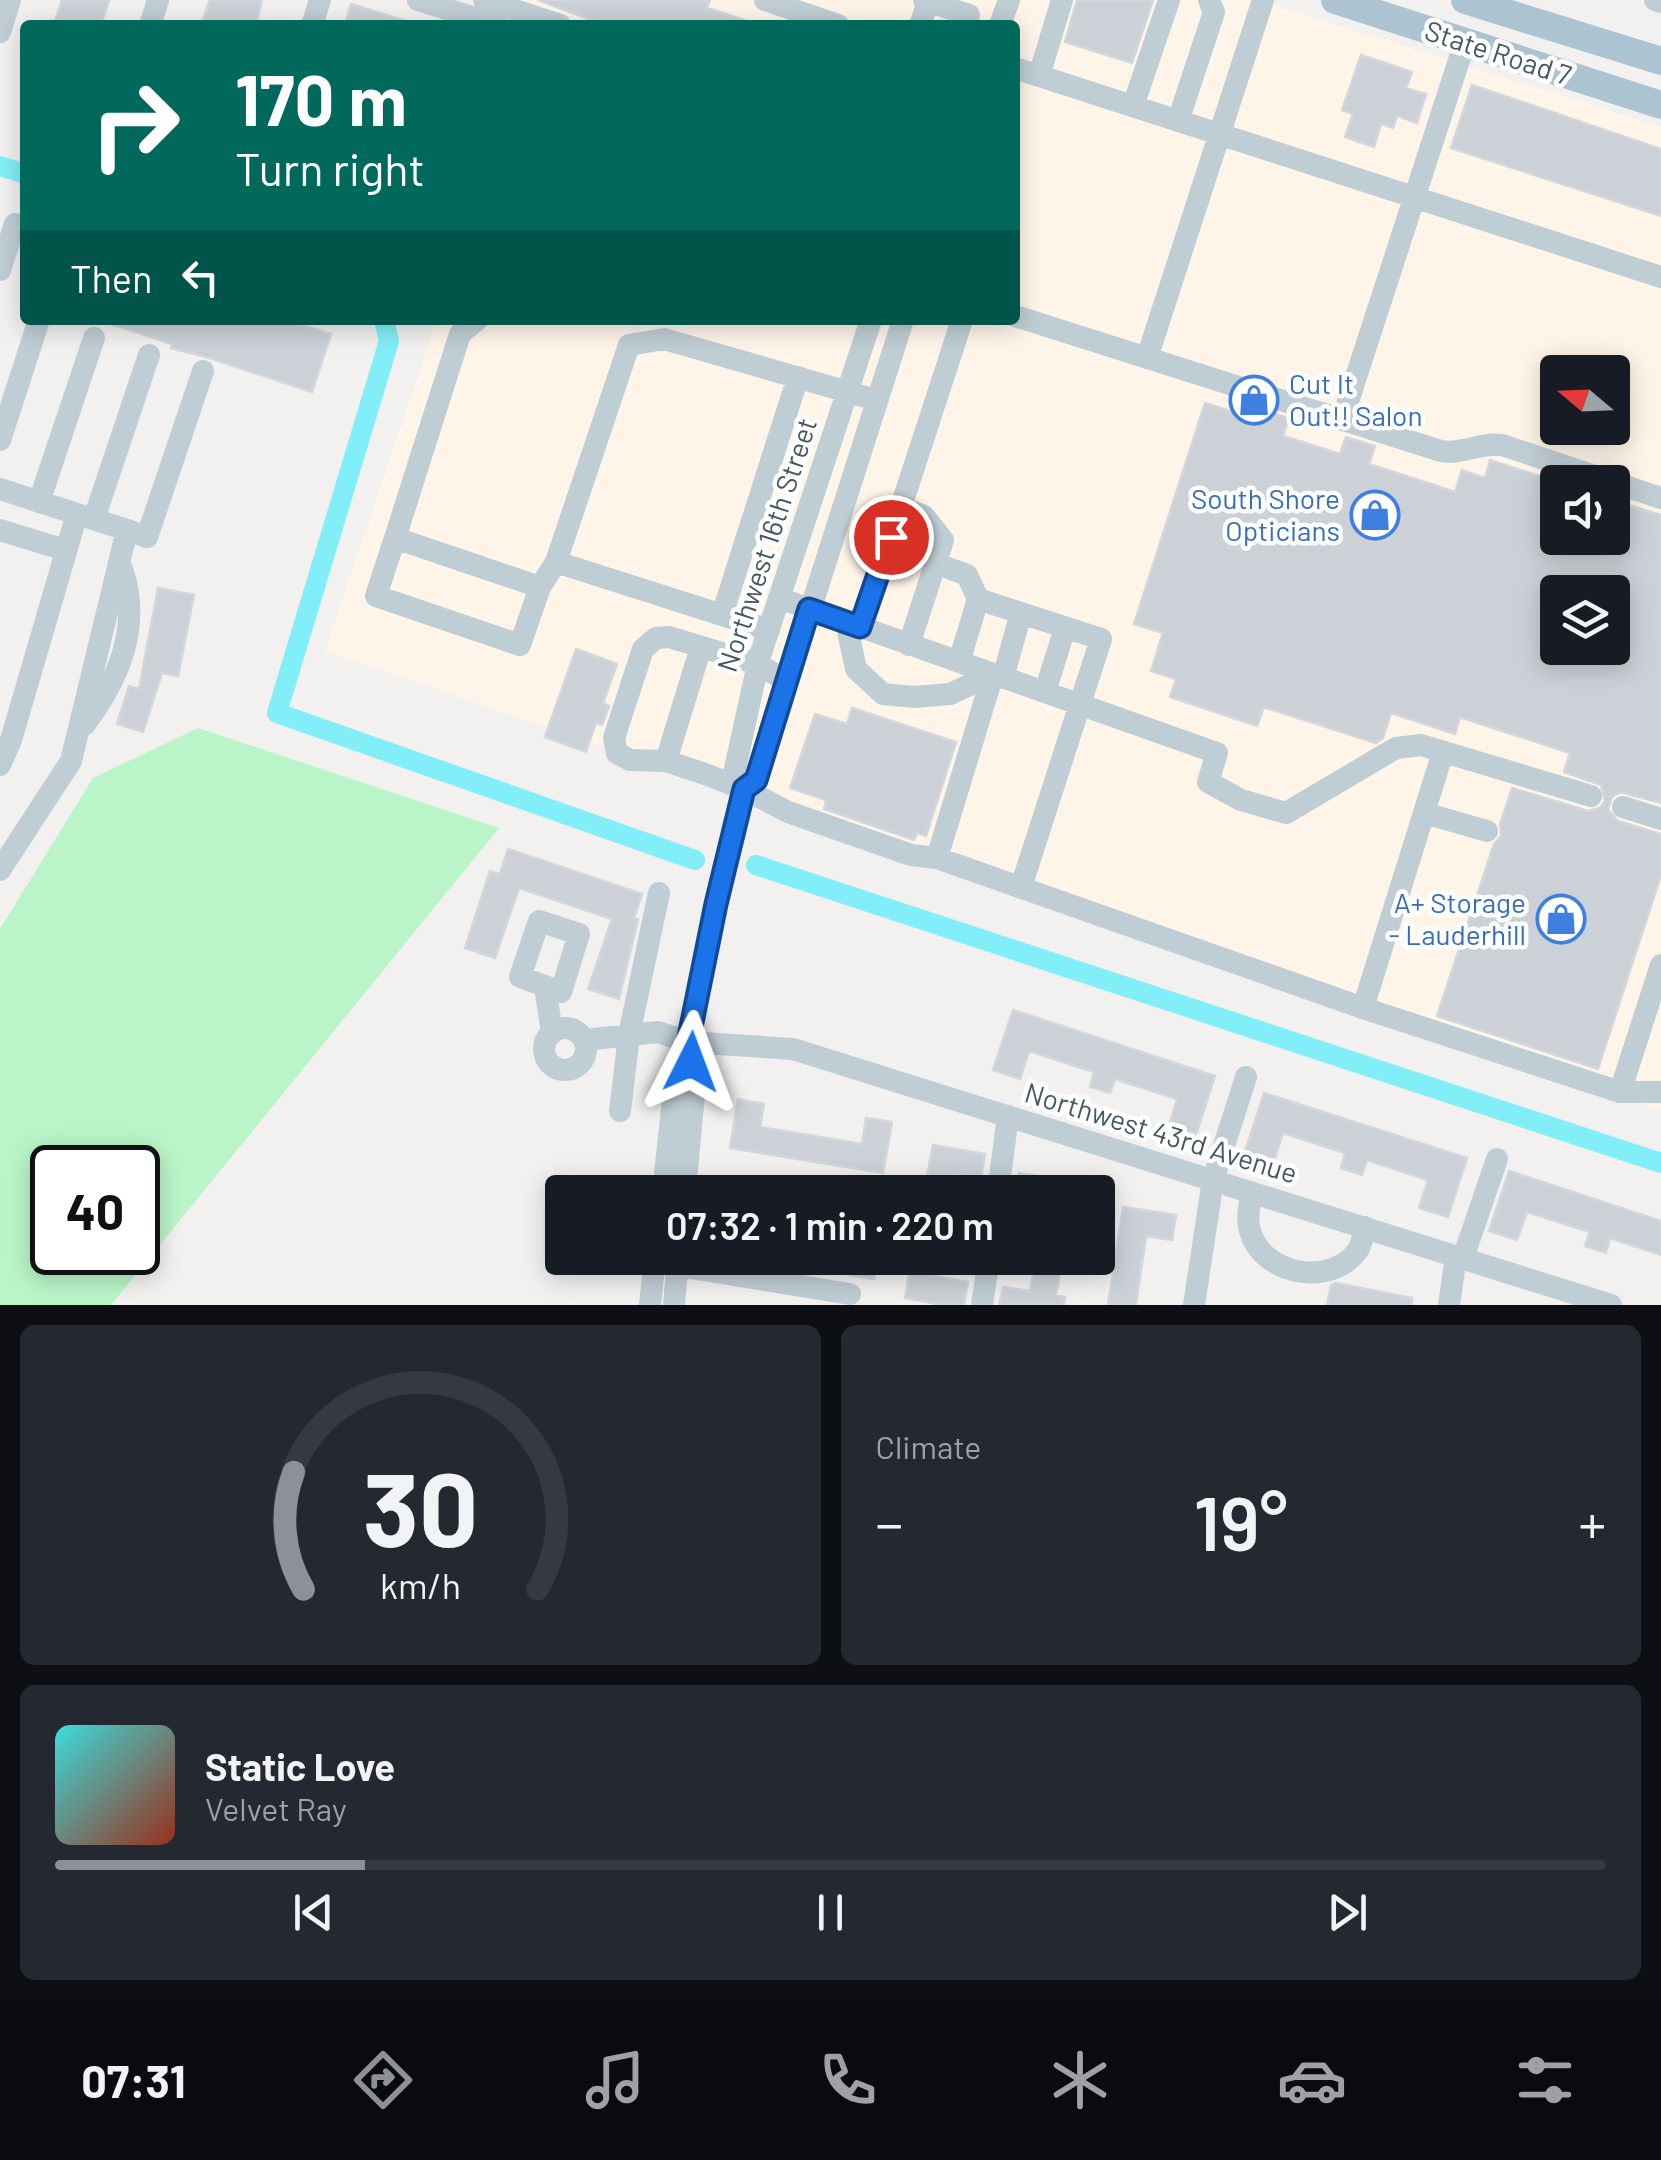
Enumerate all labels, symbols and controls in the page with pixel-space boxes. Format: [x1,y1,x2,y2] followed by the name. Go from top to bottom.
[1421,12,1576,92] street label: State Road 7
[235,56,407,140] text: 170 m
[70,60,200,190] icon: right
[235,141,425,195] text: Turn right
[173,250,228,305] icon: left
[70,255,153,301] text: Then
[1540,355,1630,445] north arrow
[1540,355,1630,665] map controls
[1289,366,1422,432] place label: Cut It Out!! Salon
[1228,374,1280,426] shop icon: Cut It Out!! Salon
[709,413,823,676] street label: Northwest 16th Street
[1540,465,1630,555] button: sound
[1191,481,1340,547] place label: South Shore Opticians
[1349,489,1401,541] shop icon: South Shore Opticians
[849,495,934,580] pin
[864,510,919,565] icon: arrive
[1540,575,1630,665] button: layers
[1389,885,1526,951] place label: A+ Storage - Lauderhill
[1535,893,1587,945] shop icon: A+ Storage - Lauderhill
[639,1010,743,1114] position arrow
[1021,1074,1302,1190] street label: Northwest 43rd Avenue
[30,1145,160,1275] speed limit sign: 40
[666,1202,994,1248] text: 07:32 · 1 min · 220 m
[876,1427,981,1465] text: Climate
[363,1443,478,1568] text: 30
[1194,1476,1288,1566] text: 19°
[876,1489,903,1555] text: −
[1578,1489,1606,1555] text: +
[380,1563,461,1606] text: km/h
[205,1743,395,1789] text: Static Love
[205,1789,347,1827] text: Velvet Ray
[286,1885,341,1940] icon: previous
[803,1885,858,1940] icon: pause
[1320,1885,1375,1940] icon: next
[348,2045,418,2115] icon: directions
[580,2045,650,2115] icon: music
[813,2045,883,2115] icon: phone
[1045,2045,1115,2115] icon: climate
[1277,2045,1347,2115] icon: car
[1510,2045,1580,2115] icon: filters
[81,2053,186,2107] text: 07:31

